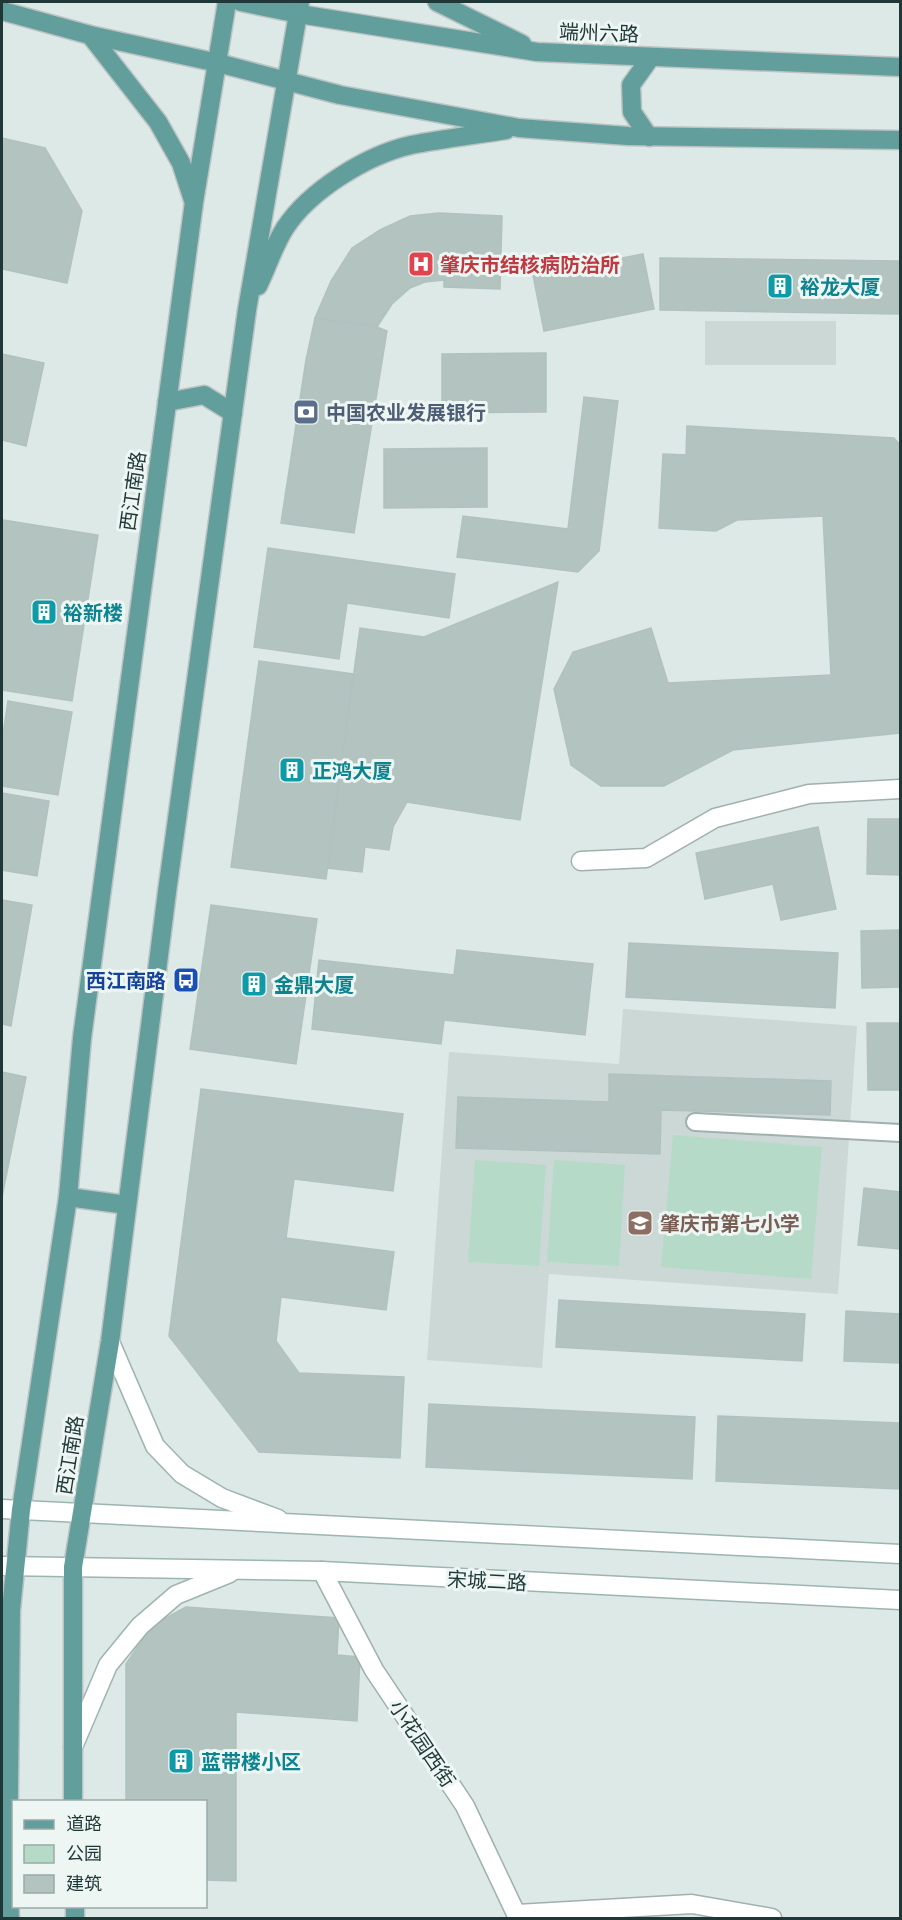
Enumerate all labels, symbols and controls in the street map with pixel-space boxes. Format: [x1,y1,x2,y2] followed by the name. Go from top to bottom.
[559,19,639,45] street label: 端州六路
[406,249,436,279] hospital icon: 肇庆市结核病防治所
[440,252,620,276] place label: 肇庆市结核病防治所
[765,271,795,301] building icon: 裕龙大厦
[800,274,880,298] place label: 裕龙大厦
[291,397,321,427] bank icon: 中国农业发展银行
[326,400,486,424] place label: 中国农业发展银行
[115,450,149,532] street label: 西江南路
[29,597,59,627] building icon: 裕新楼
[63,600,123,624] place label: 裕新楼
[277,755,307,785] building icon: 正鸿大厦
[312,758,392,782] place label: 正鸿大厦
[171,965,201,995] bus stop icon: 西江南路
[86,968,166,992] place label: 西江南路
[239,969,269,999] building icon: 金鼎大厦
[274,972,354,996] place label: 金鼎大厦
[625,1208,655,1238] school or university icon: 肇庆市第七小学
[660,1211,800,1235] place label: 肇庆市第七小学
[51,1414,87,1496] street label: 西江南路
[446,1566,528,1594] street label: 宋城二路
[385,1695,461,1791] street label: 小花园西街
[166,1746,196,1776] building icon: 蓝带楼小区
[201,1749,301,1773] place label: 蓝带楼小区
[12,1800,207,1908] legend
[66,1812,102,1834] text: 道路
[66,1842,102,1864] text: 公园
[66,1872,102,1894] text: 建筑

